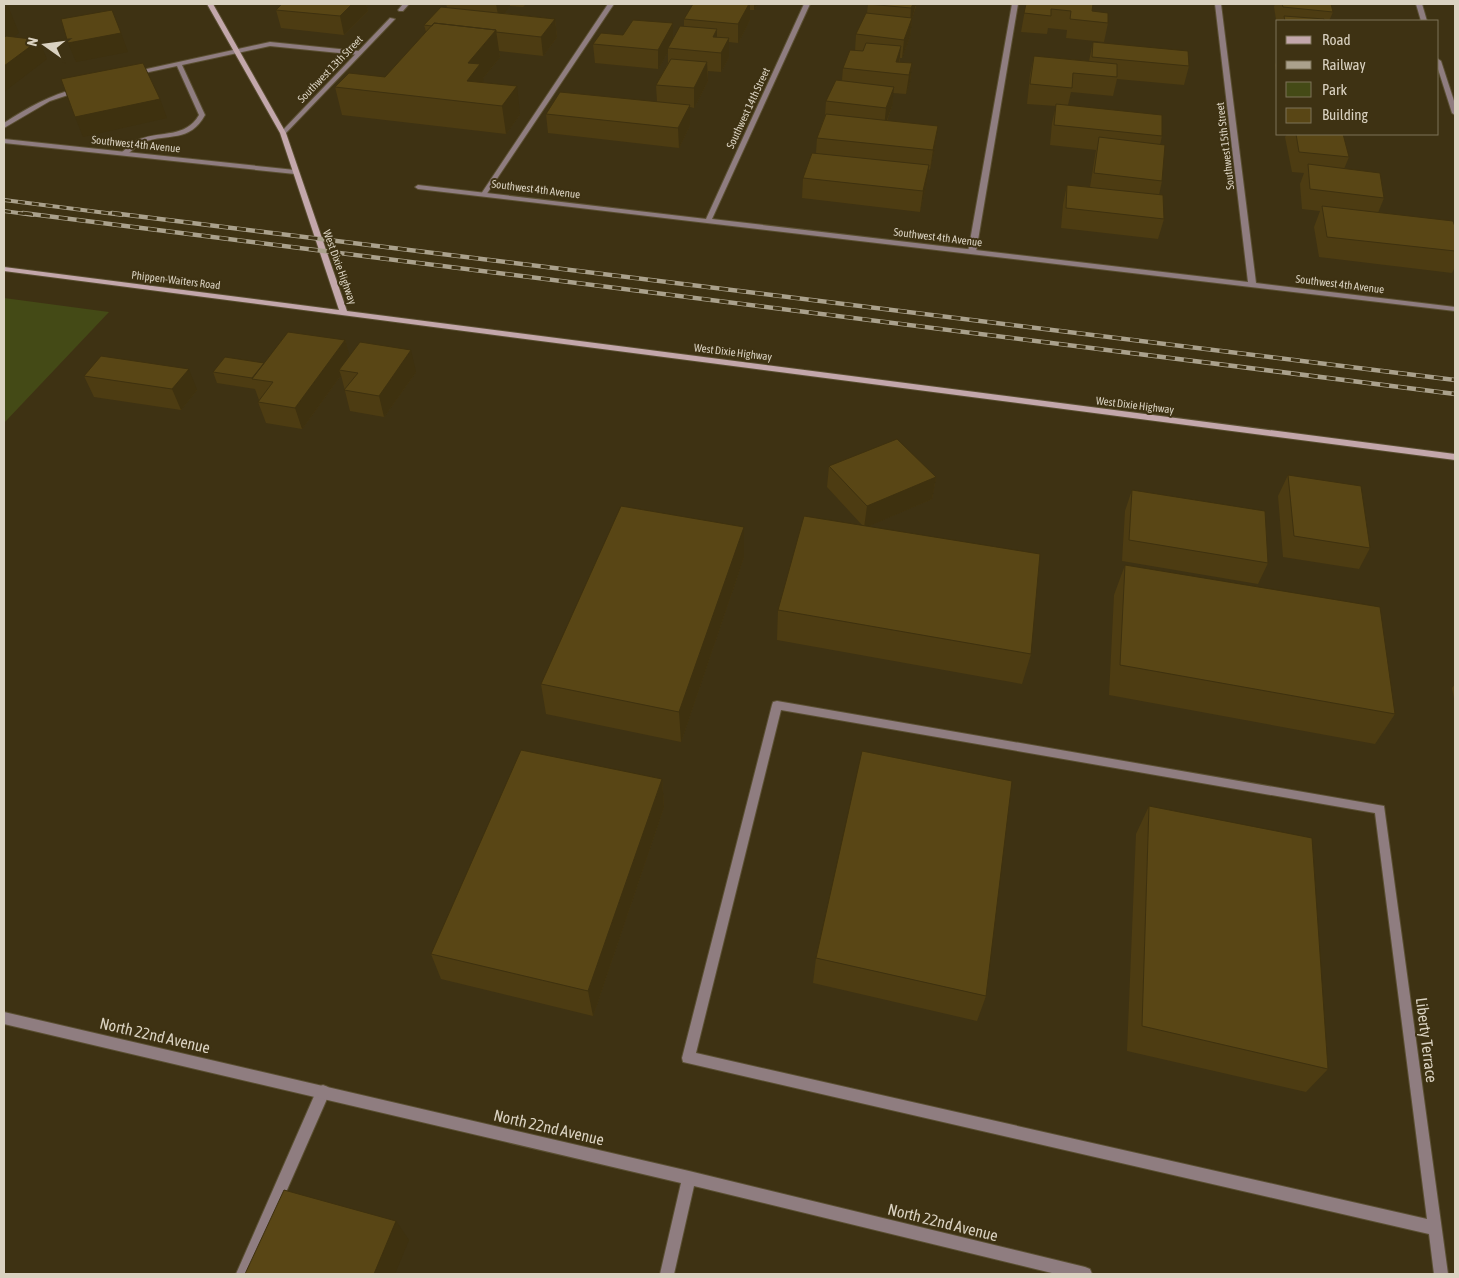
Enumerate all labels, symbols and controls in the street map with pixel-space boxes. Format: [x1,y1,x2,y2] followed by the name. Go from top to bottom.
[20,20,70,70] north arrow
[1276,20,1439,135] legend
[1322,31,1351,48] text: Road
[295,33,365,105] street label: Southwest 13th Street
[24,36,41,48] text: N
[1322,56,1366,73] text: Railway
[724,66,772,150] street label: Southwest 14th Street
[1322,81,1347,98] text: Park
[1214,102,1236,190] street label: Southwest 15th Street
[1322,106,1368,123] text: Building
[91,133,181,155] street label: Southwest 4th Avenue
[491,178,581,200] street label: Southwest 4th Avenue
[893,226,983,248] street label: Southwest 4th Avenue
[321,228,359,306] street label: West Dixie Highway
[131,269,221,291] street label: Phippen-Waiters Road
[1295,273,1385,295] street label: Southwest 4th Avenue
[693,341,773,363] street label: West Dixie Highway
[1095,394,1175,416] street label: West Dixie Highway
[1412,996,1441,1084] street label: Liberty Terrace
[98,1014,212,1056] street label: North 22nd Avenue
[492,1106,606,1148] street label: North 22nd Avenue
[886,1200,1000,1244] street label: North 22nd Avenue

